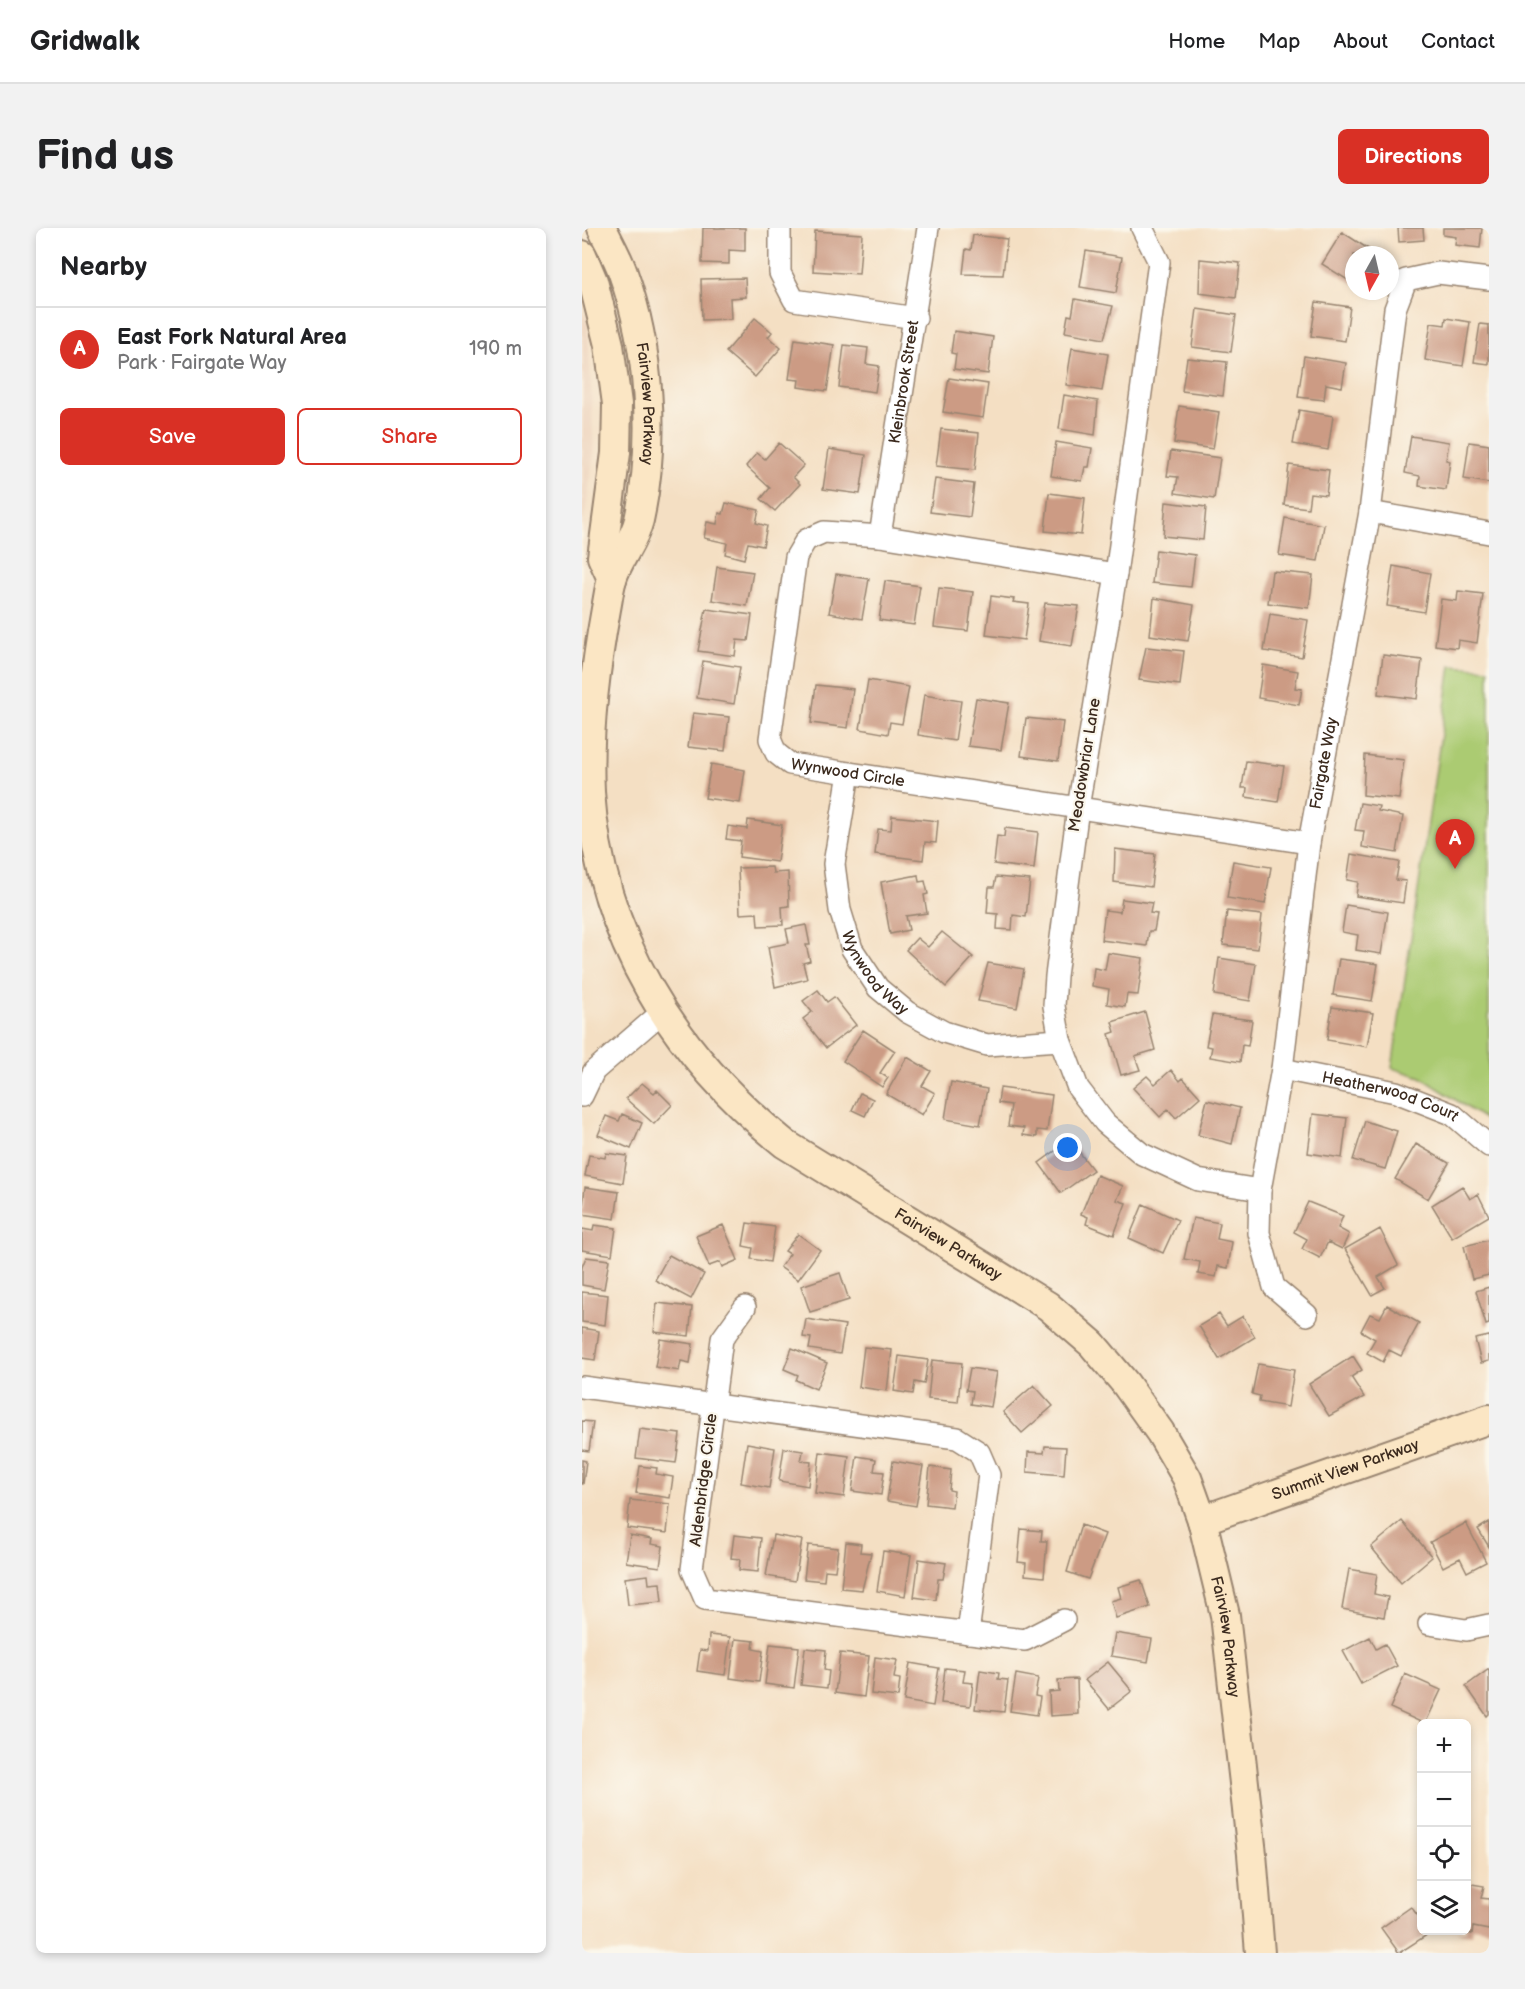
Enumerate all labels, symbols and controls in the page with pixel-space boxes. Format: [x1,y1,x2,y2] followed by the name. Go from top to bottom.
[30,25,140,58] text: Gridwalk
[1168,29,1225,54] text: Home
[1258,29,1300,54] text: Map
[1333,29,1388,54] text: About
[1421,29,1495,54] text: Contact
[1338,129,1489,184] button: Directions
[36,131,174,182] text: Find us
[1345,246,1399,300] north arrow
[60,252,147,283] text: Nearby
[885,319,923,445] street label: Kleinbrook Street
[117,324,347,351] text: East Fork Natural Area
[73,337,86,361] text: A
[469,337,522,361] text: 190 m
[632,341,658,466] street label: Fairview Parkway
[117,351,287,375] text: Park · Fairgate Way
[60,408,285,465] button: Save
[297,408,522,465] button: Share
[1065,696,1105,833] street label: Meadowbriar Lane
[1306,715,1342,811] street label: Fairgate Way
[790,755,907,791] street label: Wynwood Circle
[1436,820,1474,869] pin: A
[837,928,913,1019] street label: Wynwood Way
[1320,1068,1463,1125] street label: Heatherwood Court
[1053,1133,1082,1162] your location
[891,1204,1006,1285] street label: Fairview Parkway
[686,1412,722,1548] street label: Aldenbridge Circle
[1269,1435,1422,1504] street label: Summit View Parkway
[1206,1574,1244,1699] street label: Fairview Parkway
[1417,1719,1471,1935] map controls
[1417,1719,1471,1773] button: +
[1417,1773,1471,1827] button: −
[1417,1827,1471,1881] button: locate
[1417,1881,1471,1935] button: layers

